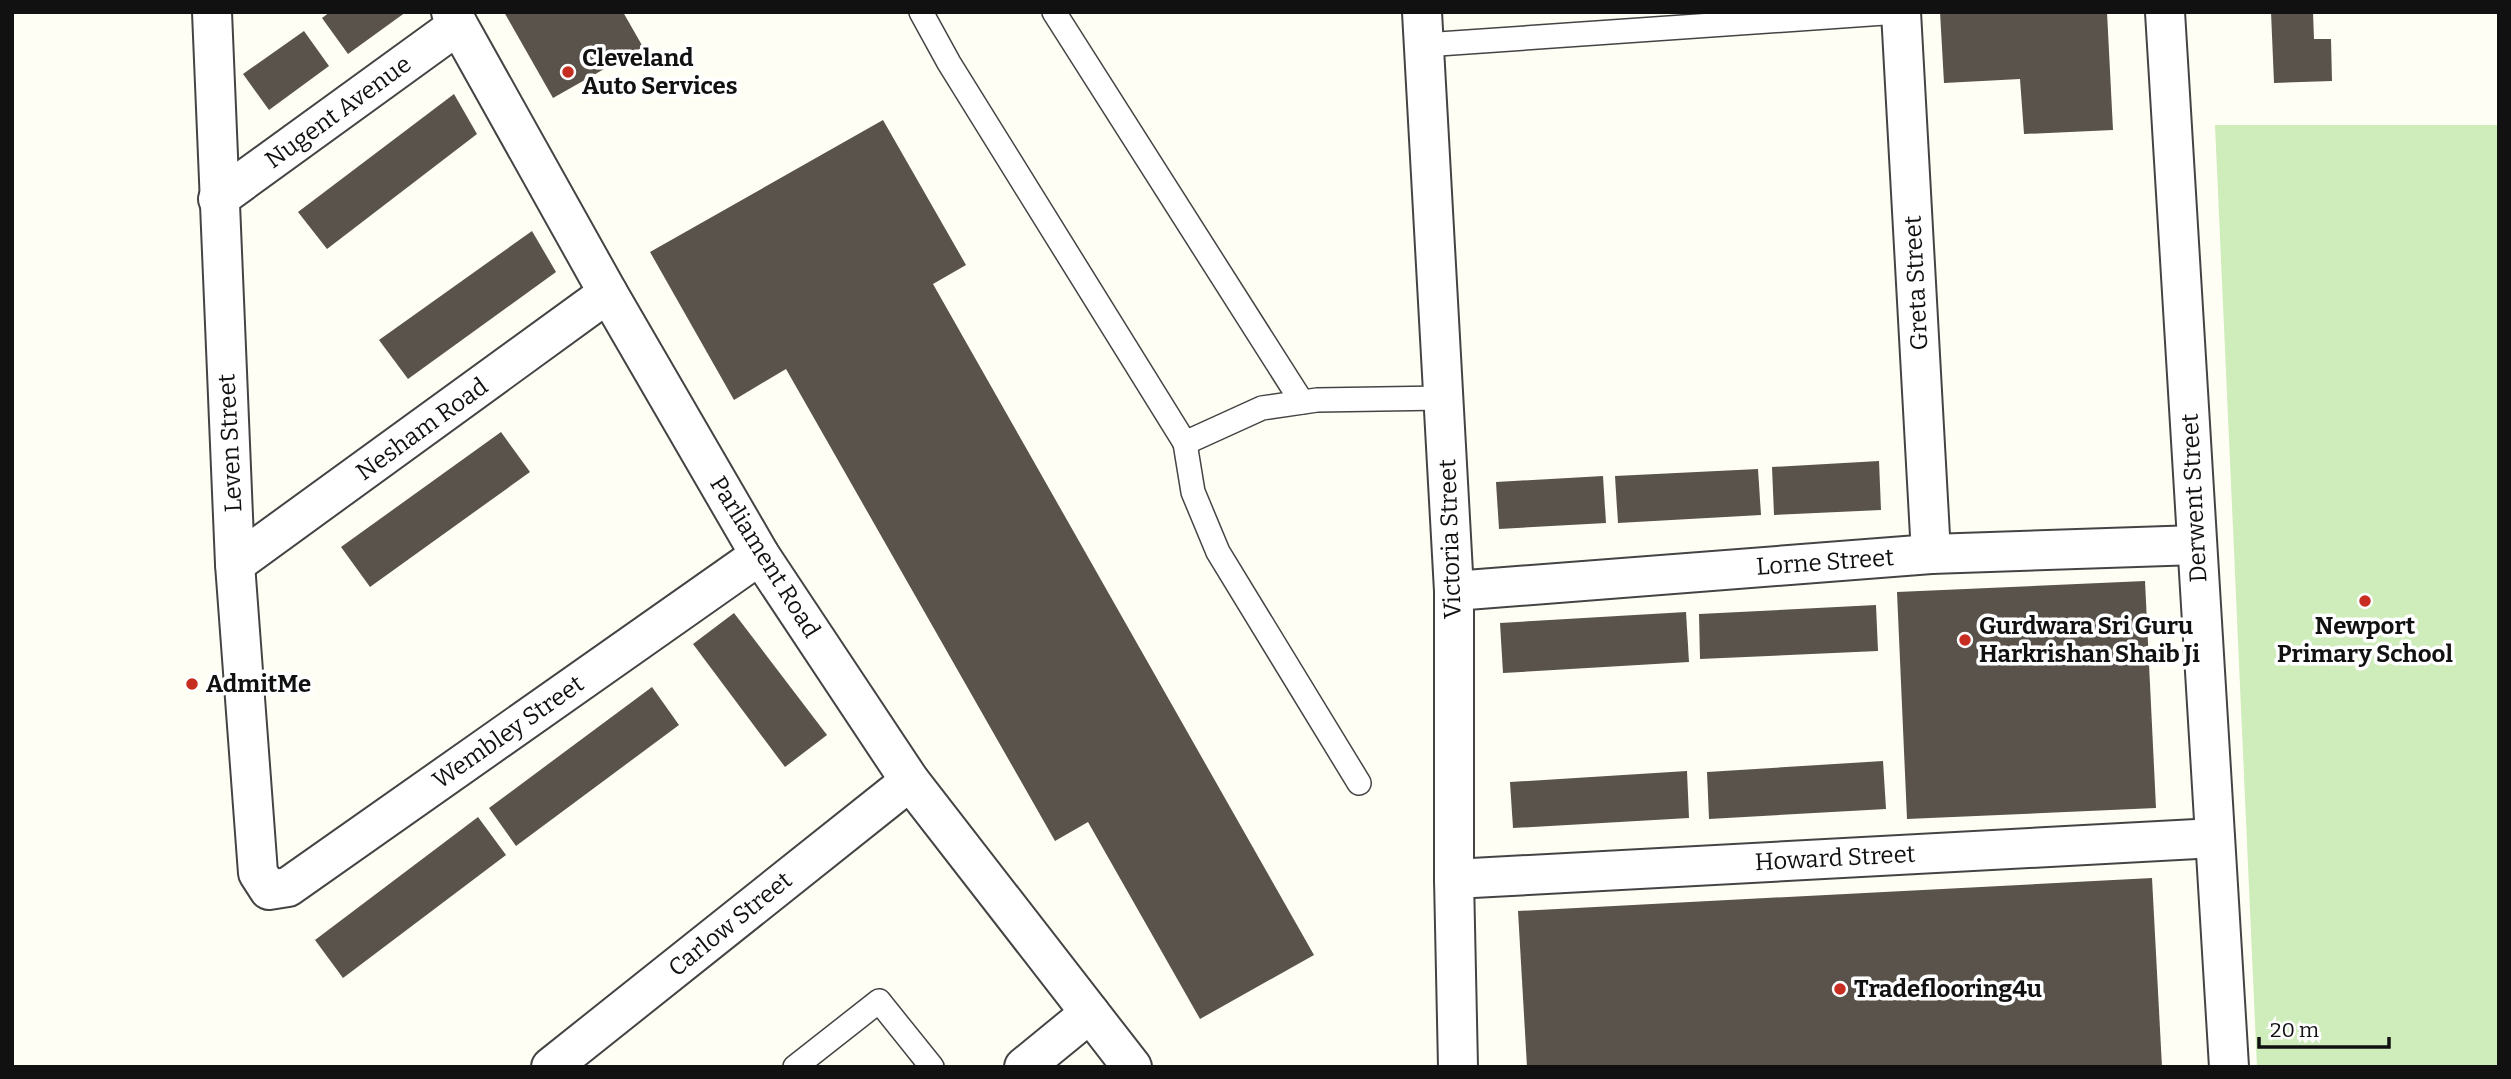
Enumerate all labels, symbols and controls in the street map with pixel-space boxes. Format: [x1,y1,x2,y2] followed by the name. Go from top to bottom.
[582,44,738,100] place label: Cleveland Auto Services
[260,50,416,174] street label: Nugent Avenue
[560,64,576,80] marker: Cleveland Auto Services
[1898,215,1934,351] street label: Greta Street
[351,372,493,486] street label: Nesham Road
[212,373,248,513] street label: Leven Street
[2176,412,2212,583] street label: Derwent Street
[1433,458,1467,619] street label: Victoria Street
[704,471,826,643] street label: Parliament Road
[1755,543,1895,581] street label: Lorne Street
[2357,593,2373,609] marker: Newport Primary School
[1979,612,2200,668] place label: Gurdwara Sri Guru Harkrishan Shaib Ji
[2277,612,2453,668] place label: Newport Primary School
[1957,632,1973,648] marker: Gurdwara Sri Guru Harkrishan Shaib Ji
[427,669,589,794] street label: Wembley Street
[206,670,311,698] place label: AdmitMe
[184,676,200,692] marker: AdmitMe
[1754,840,1916,876] street label: Howard Street
[663,866,797,982] street label: Carlow Street
[1854,975,2042,1003] place label: Tradeflooring4u
[1832,981,1848,997] marker: Tradeflooring4u
[2259,1006,2388,1050] scale bar
[2270,1017,2319,1043] text: 20 m

